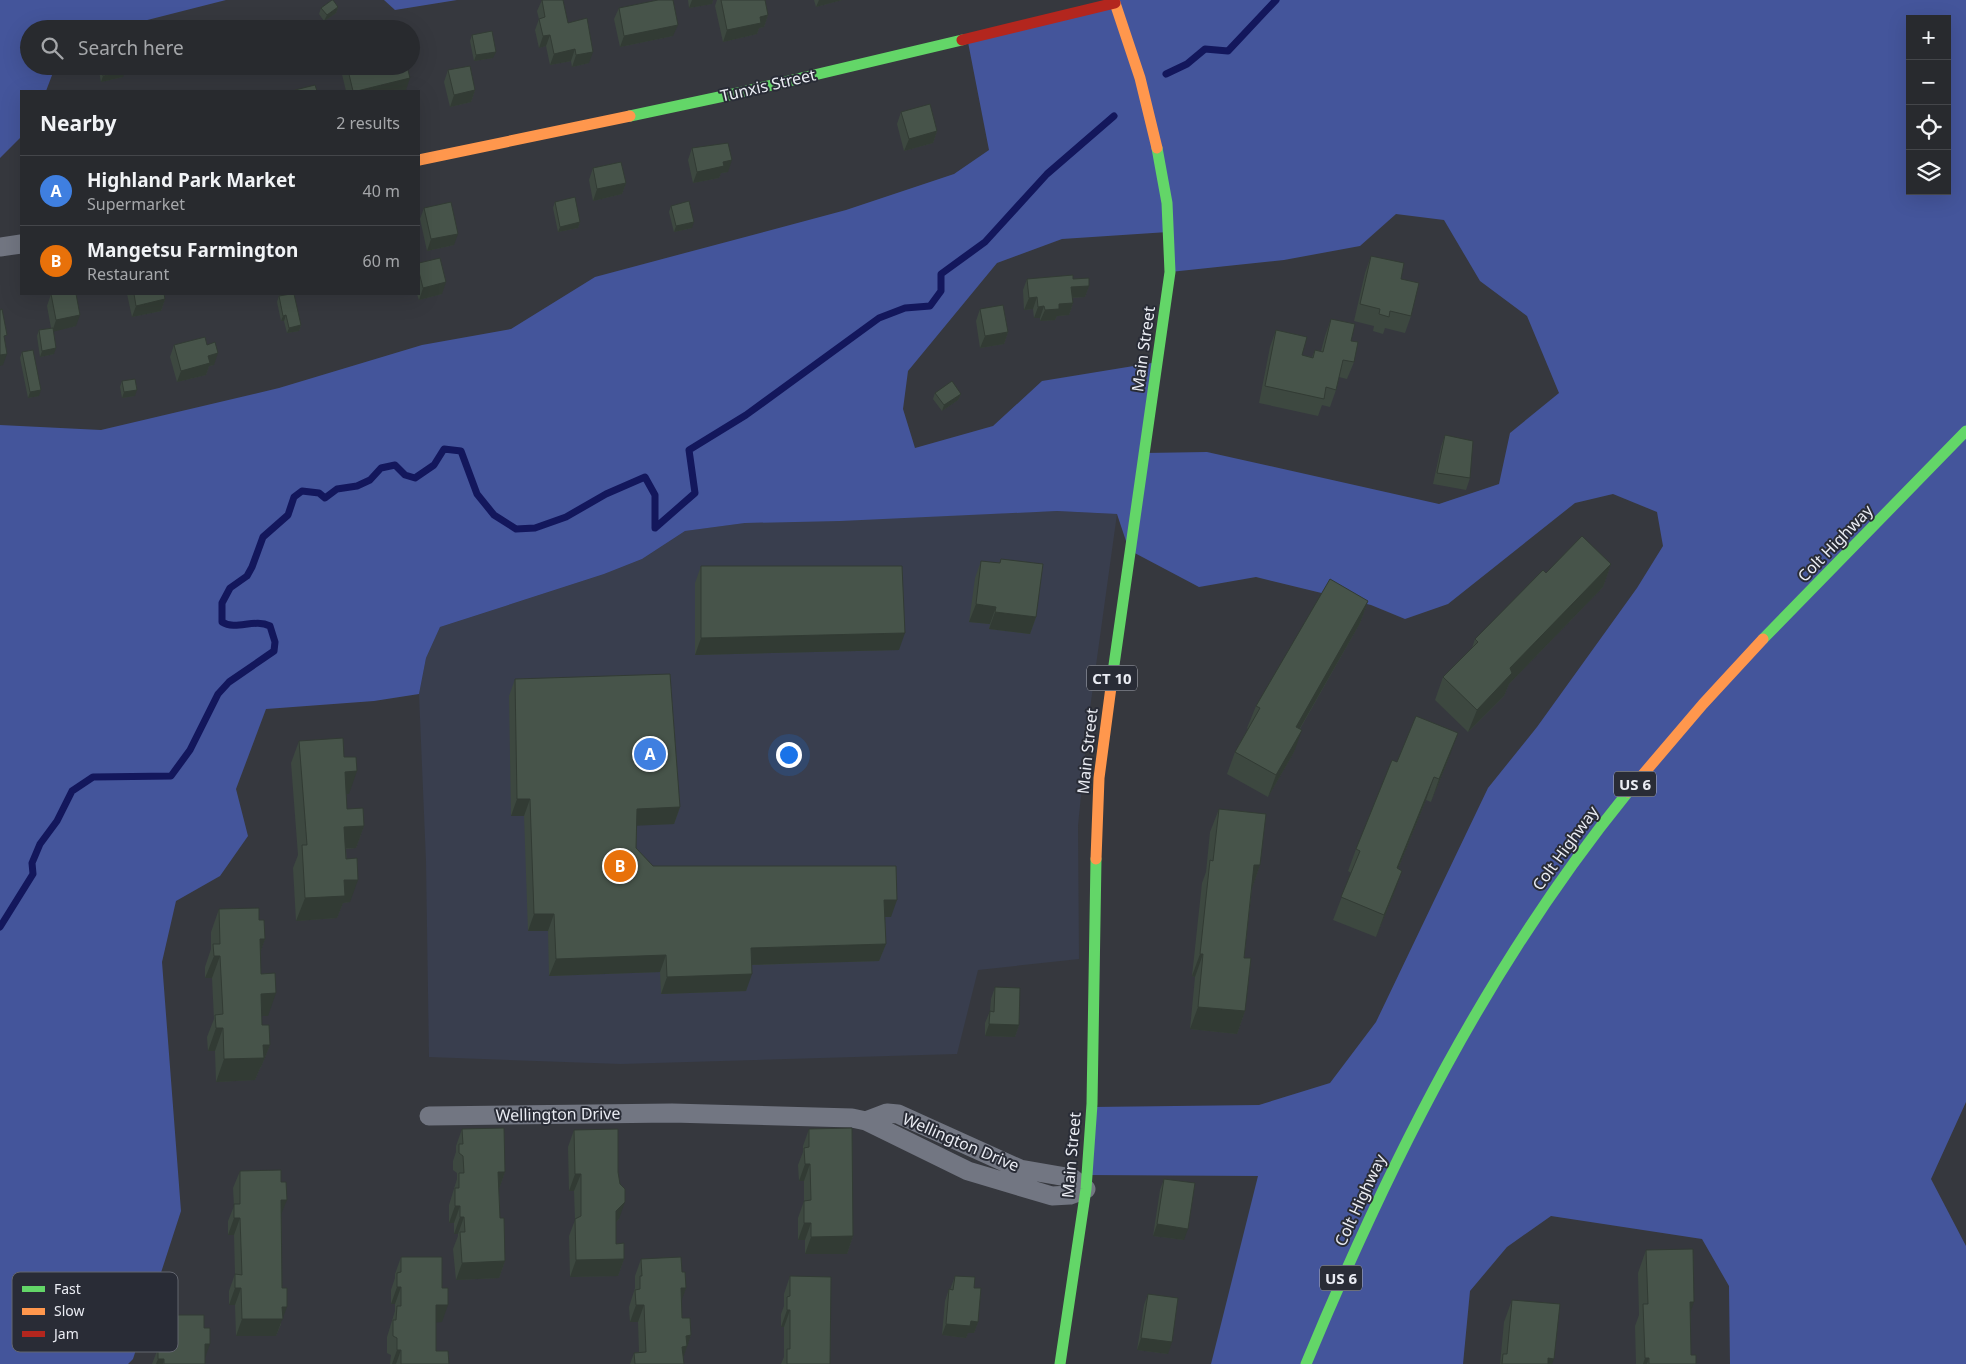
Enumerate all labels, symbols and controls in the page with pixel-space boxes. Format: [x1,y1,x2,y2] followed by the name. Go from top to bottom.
[1906,15,1951,195] map controls
[1906,15,1951,60] button: +
[20,20,420,75] search box
[38,34,66,62] icon: search
[78,35,184,61] text: Search here
[1906,60,1951,105] button: −
[718,63,818,107] street label: Tunxis Street
[1906,105,1951,150] button: locate
[40,109,116,137] text: Nearby
[336,112,400,134] text: 2 results
[1906,150,1951,195] button: layers
[87,167,295,193] text: Highland Park Market
[50,180,62,202] text: A
[363,180,400,202] text: 40 m
[87,193,185,215] text: Supermarket
[87,237,298,263] text: Mangetsu Farmington
[51,250,61,272] text: B
[363,250,400,272] text: 60 m
[87,263,169,285] text: Restaurant
[1126,305,1160,393] street label: Main Street
[1793,499,1878,586] street label: Colt Highway
[1087,666,1137,690] road number: CT 10
[1072,707,1102,795] street label: Main Street
[634,735,666,773] pin: A
[776,742,802,768] your location
[1614,772,1656,796] road number: US 6
[1527,801,1604,895] street label: Colt Highway
[604,847,636,885] pin: B
[495,1102,621,1126] street label: Wellington Drive
[899,1107,1023,1177] street label: Wellington Drive
[1056,1111,1086,1199] street label: Main Street
[1329,1150,1391,1250] street label: Colt Highway
[1320,1266,1362,1290] road number: US 6
[12,1272,178,1352] legend
[54,1279,81,1298] text: Fast
[54,1301,85,1320] text: Slow
[52,1324,79,1343] text: Jam

